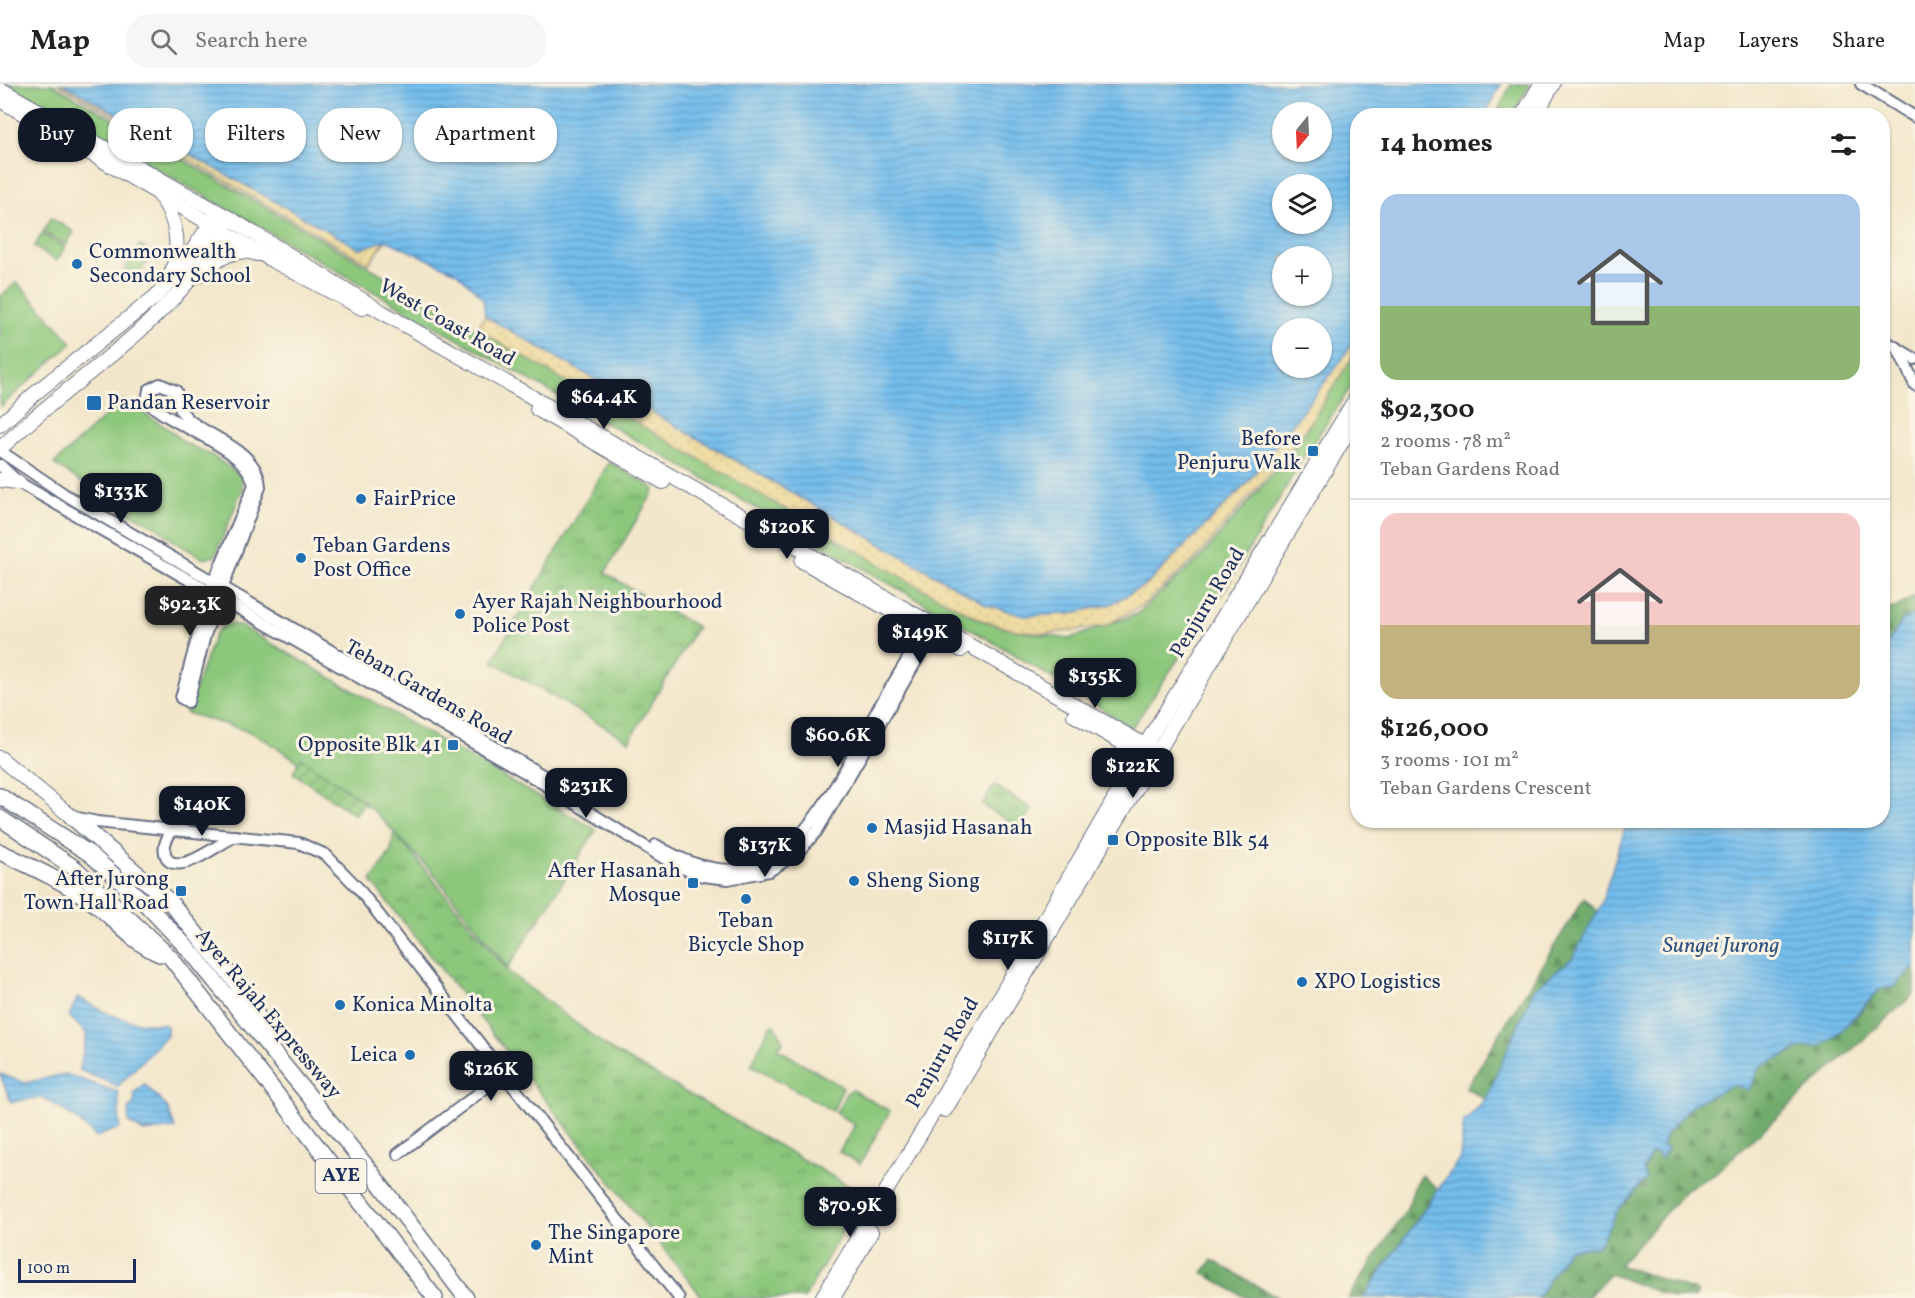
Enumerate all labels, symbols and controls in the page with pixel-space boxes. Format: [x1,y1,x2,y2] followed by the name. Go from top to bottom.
[126,14,546,68] search box
[30,22,90,61] text: Map
[147,25,180,58] icon: search
[195,26,308,57] text: Search here
[1663,27,1705,56] text: Map
[1738,27,1799,56] text: Layers
[1832,27,1885,56] text: Share
[1272,102,1332,162] north arrow
[1272,102,1332,378] map controls
[18,108,96,162] chip: Buy
[108,108,193,162] chip: Rent
[205,108,306,162] chip: Filters
[318,108,402,162] chip: New
[414,108,557,162] chip: Apartment
[1380,126,1493,162] text: 14 homes
[1827,128,1860,161] icon: filters
[1272,174,1332,234] button: layers
[1566,233,1674,341] icon: home
[89,238,251,291] place label: Commonwealth Secondary School
[1272,246,1332,306] button: +
[70,257,84,271] marker: Commonwealth Secondary School
[373,272,521,374] street label: West Coast Road
[1272,318,1332,378] button: −
[555,379,653,430] pin: $64.4K
[571,384,637,412] text: $64.4K
[107,389,270,418] place label: Pandan Reservoir
[1380,392,1475,428] text: $92,300
[85,394,103,412] marker: Pandan Reservoir
[1177,425,1302,478] place label: Before Penjuru Walk
[1380,428,1511,456] text: 2 rooms · 78 m²
[1306,444,1320,458] marker: Before Penjuru Walk
[1380,456,1560,484] text: Teban Gardens Road
[79,473,163,524] pin: $133K
[94,478,148,506] text: $133K
[373,485,456,514] place label: FairPrice
[354,492,368,506] marker: FairPrice
[745,509,829,560] pin: $120K
[759,514,815,542] text: $120K
[313,532,450,585] place label: Teban Gardens Post Office
[1164,542,1252,664] street label: Penjuru Road
[294,551,308,565] marker: Teban Gardens Post Office
[1566,552,1674,660] icon: home
[141,586,239,637] pin: $92.3K
[472,588,723,641] place label: Ayer Rajah Neighbourhood Police Post
[159,591,221,619] text: $92.3K
[453,607,467,621] marker: Ayer Rajah Neighbourhood Police Post
[878,614,962,665] pin: $149K
[892,619,948,647] text: $149K
[339,633,517,753] street label: Teban Gardens Road
[1053,658,1137,709] pin: $135K
[1068,663,1122,691] text: $135K
[1380,711,1489,747] text: $126,000
[789,717,887,768] pin: $60.6K
[805,722,871,750] text: $60.6K
[298,731,441,760] place label: Opposite Blk 41
[446,738,460,752] marker: Opposite Blk 41
[1380,747,1519,775] text: 3 rooms · 101 m²
[1091,748,1175,799] pin: $122K
[1106,753,1160,781] text: $122K
[544,768,628,819] pin: $231K
[559,773,613,801] text: $231K
[1380,775,1592,803] text: Teban Gardens Crescent
[160,786,244,837] pin: $140K
[173,791,231,819] text: $140K
[884,814,1033,843] place label: Masjid Hasanah
[865,821,879,835] marker: Masjid Hasanah
[1125,826,1270,855] place label: Opposite Blk 54
[723,827,807,878] pin: $137K
[738,832,792,860] text: $137K
[1106,833,1120,847] marker: Opposite Blk 54
[548,857,681,910] place label: After Hasanah Mosque
[24,865,169,918] place label: After Jurong Town Hall Road
[866,867,980,896] place label: Sheng Siong
[847,874,861,888] marker: Sheng Siong
[686,876,700,890] marker: After Hasanah Mosque
[174,884,188,898] marker: After Jurong Town Hall Road
[739,892,753,906] marker: Teban Bicycle Shop
[688,907,804,960] place label: Teban Bicycle Shop
[966,920,1050,971] pin: $117K
[188,922,349,1106] street label: Ayer Rajah Expressway
[982,925,1034,953] text: $117K
[1663,931,1780,962] water label: Sungei Jurong
[1314,968,1441,997] place label: XPO Logistics
[1295,975,1309,989] marker: XPO Logistics
[352,991,493,1020] place label: Konica Minolta
[899,992,987,1114] street label: Penjuru Road
[333,998,347,1012] marker: Konica Minolta
[350,1041,398,1070] place label: Leica
[403,1048,417,1062] marker: Leica
[449,1051,533,1102] pin: $126K
[463,1056,519,1084] text: $126K
[316,1159,366,1193] road number: AYE
[801,1187,899,1238] pin: $70.9K
[818,1192,882,1220] text: $70.9K
[548,1219,680,1272] place label: The Singapore Mint
[529,1238,543,1252] marker: The Singapore Mint
[18,1256,136,1284] scale bar
[27,1258,70,1280] text: 100 m

